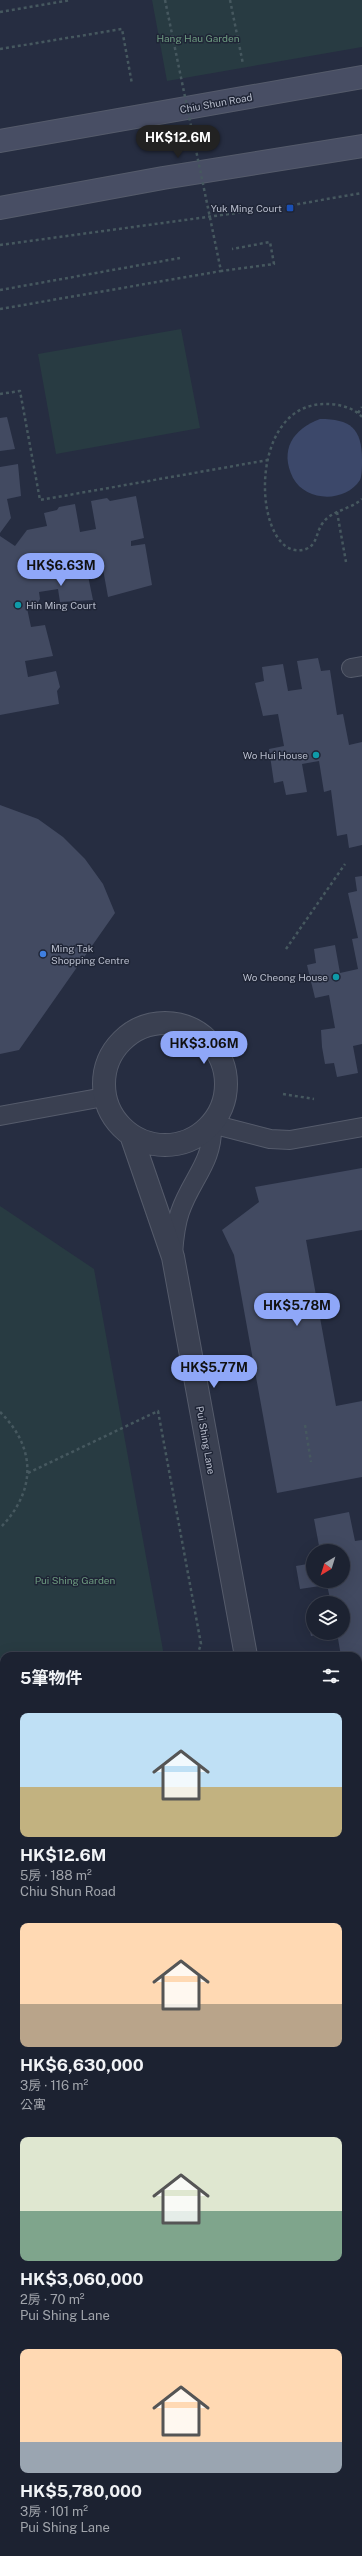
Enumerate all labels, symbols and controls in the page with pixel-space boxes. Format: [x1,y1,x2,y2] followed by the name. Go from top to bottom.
[156,32,240,44] park label: Hang Hau Garden
[179,91,253,115] street label: Chiu Shun Road
[137,125,219,159] pin: HK$12.6M
[145,130,211,145] text: HK$12.6M
[211,202,282,214] place label: Yuk Ming Court
[285,203,295,213] marker: Yuk Ming Court
[20,553,102,587] pin: HK$6.63M
[26,558,96,573] text: HK$6.63M
[26,599,96,611] place label: Hin Ming Court
[13,600,23,610] marker: Hin Ming Court
[243,749,308,761] place label: Wo Hui House
[311,750,321,760] marker: Wo Hui House
[51,942,130,966] place label: Ming Tak Shopping Centre
[38,949,48,959] marker: Ming Tak Shopping Centre
[243,971,328,983] place label: Wo Cheong House
[331,972,341,982] marker: Wo Cheong House
[163,1031,245,1065] pin: HK$3.06M
[169,1036,239,1051] text: HK$3.06M
[256,1293,338,1327] pin: HK$5.78M
[263,1298,331,1313] text: HK$5.78M
[173,1355,255,1389] pin: HK$5.77M
[180,1360,248,1375] text: HK$5.77M
[194,1405,218,1475] street label: Pui Shing Lane
[306,1544,350,1588] north arrow
[306,1544,350,1640] map controls
[35,1574,116,1586] park label: Pui Shing Garden
[306,1596,350,1640] button: layers
[320,1665,342,1687] icon: filters
[20,1668,82,1688] text: 5筆物件
[145,1739,217,1811] icon: home
[20,1845,106,1865] text: HK$12.6M
[20,1868,92,1883] text: 5房 · 188 m²
[20,1884,116,1899] text: Chiu Shun Road
[145,1949,217,2021] icon: home
[20,2055,144,2075] text: HK$6,630,000
[20,2078,88,2093] text: 3房 · 116 m²
[20,2097,46,2112] text: 公寓
[145,2163,217,2235] icon: home
[20,2269,143,2289] text: HK$3,060,000
[20,2292,85,2307] text: 2房 · 70 m²
[20,2308,110,2323] text: Pui Shing Lane
[145,2375,217,2447] icon: home
[20,2481,142,2501] text: HK$5,780,000
[20,2504,88,2519] text: 3房 · 101 m²
[20,2520,110,2535] text: Pui Shing Lane

